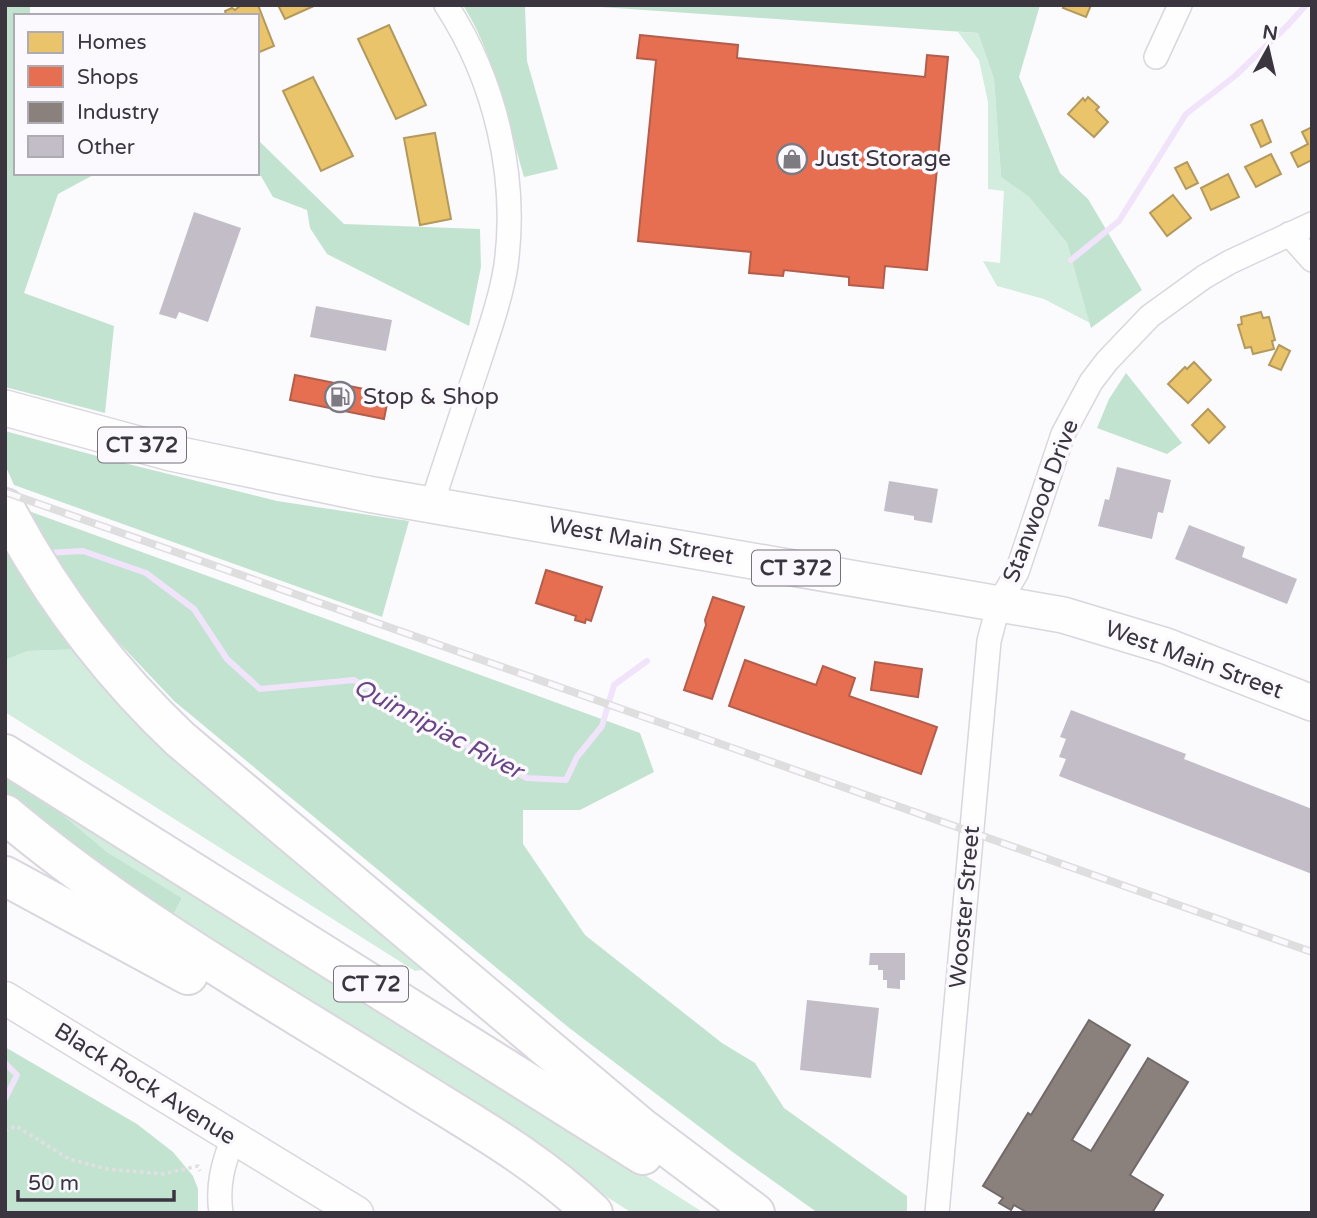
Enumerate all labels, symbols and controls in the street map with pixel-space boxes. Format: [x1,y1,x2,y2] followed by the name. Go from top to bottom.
[14,14,259,175] legend
[1233,14,1303,84] north arrow
[1261,21,1279,45] text: N
[77,30,147,55] text: Homes
[77,65,139,90] text: Shops
[77,100,159,125] text: Industry
[77,135,135,160] text: Other
[775,142,809,176] shop icon: Just Storage
[815,145,951,173] place label: Just Storage
[323,380,357,414] fuel station icon: Stop & Shop
[363,383,499,411] place label: Stop & Shop
[997,416,1085,586] street label: Stanwood Drive
[98,428,186,462] road number: CT 372
[546,511,736,571] street label: West Main Street
[752,550,840,586] road number: CT 372
[1101,615,1287,705] street label: West Main Street
[349,672,530,787] water label: Quinnipiac River
[944,824,986,990] street label: Wooster Street
[334,967,408,1002] road number: CT 72
[49,1017,241,1151] street label: Black Rock Avenue
[18,1158,173,1202] scale bar
[28,1171,79,1196] text: 50 m

